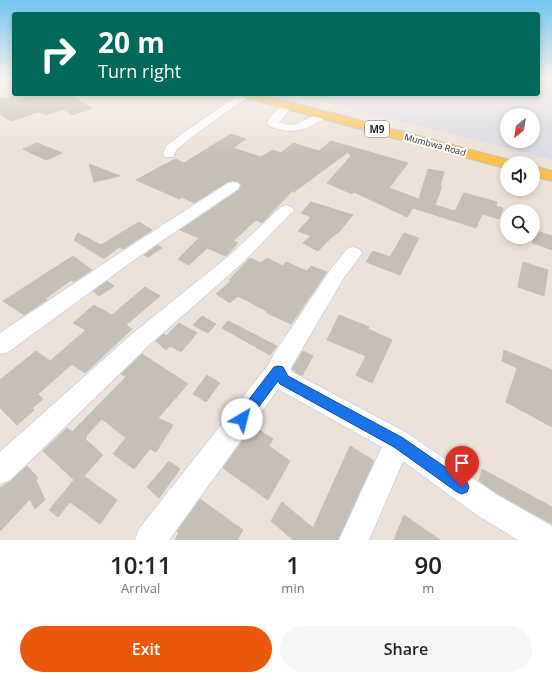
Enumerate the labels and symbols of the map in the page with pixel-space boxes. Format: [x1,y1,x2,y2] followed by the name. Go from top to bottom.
[500,108,540,148] north arrow
[365,121,389,137] road number: M9
[403,130,467,159] street label: Mumbwa Road
[221,398,263,440] position arrow
[445,446,479,487] pin

